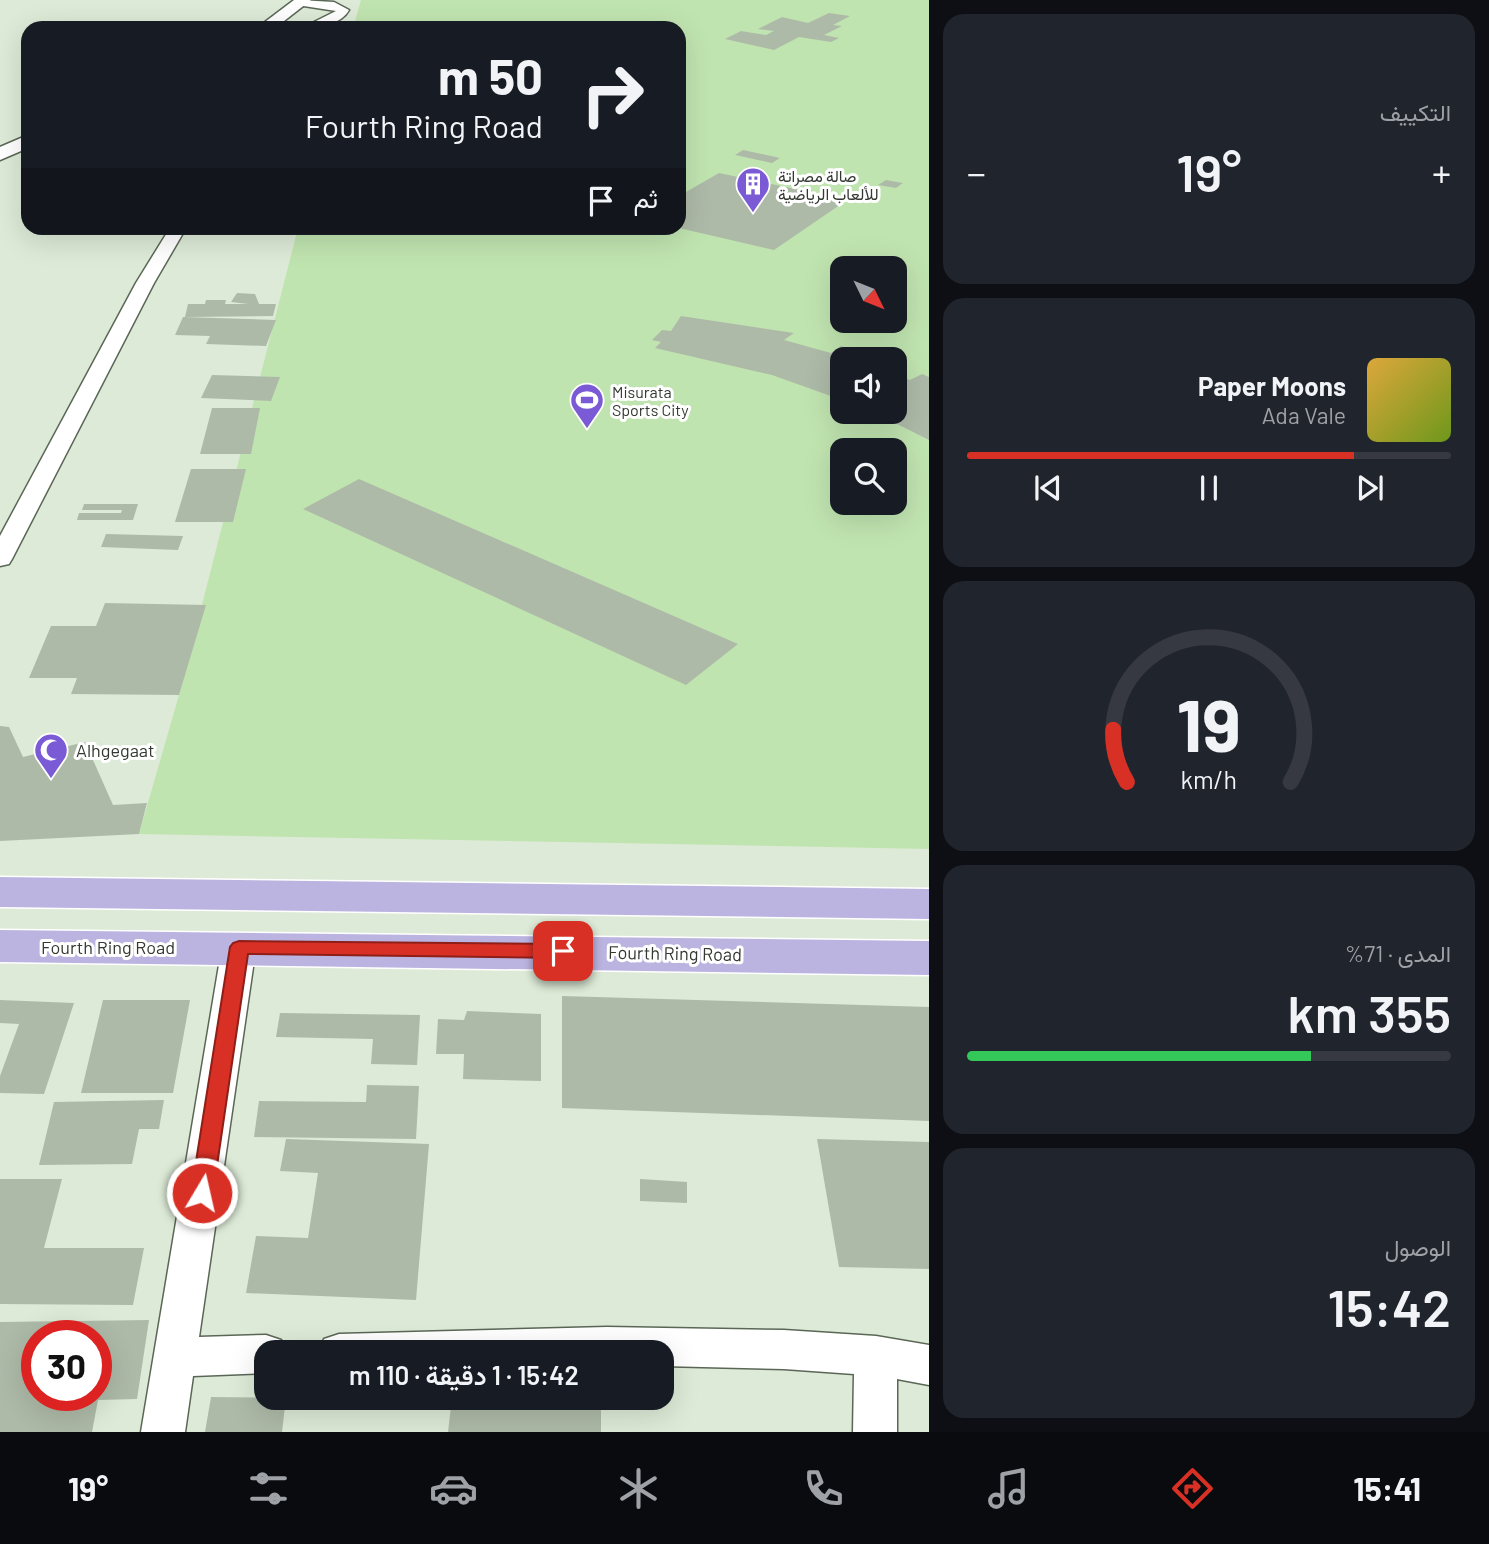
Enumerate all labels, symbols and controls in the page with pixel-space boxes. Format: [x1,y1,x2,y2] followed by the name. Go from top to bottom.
[438,46,543,105] text: 50 m
[567,49,658,140] icon: right
[1380,98,1451,126] text: التكييف
[305,106,543,144] text: Fourth Ring Road
[1176,140,1242,202] text: 19°
[967,149,986,195] text: −
[1432,149,1451,195] text: +
[734,165,772,214] building icon: صالة مصراتة للألعاب الرياضية
[778,166,879,205] place label: صالة مصراتة للألعاب الرياضية
[582,182,620,220] icon: arrive
[634,182,658,213] text: ثم
[830,256,906,332] north arrow
[830,256,907,515] map controls
[830,347,907,424] button: sound
[1198,370,1346,401] text: Paper Moons
[568,381,606,430] sports icon: Misurata Sports City
[612,382,689,419] place label: Misurata Sports City
[1262,401,1346,429] text: Ada Vale
[830,438,907,515] button: search
[1029,469,1067,507] icon: previous
[1190,469,1228,507] icon: pause
[1351,469,1389,507] icon: next
[1177,679,1241,767] text: 19
[32,731,70,780] mosque icon: Alhgegaat
[76,739,155,761] place label: Alhgegaat
[1181,764,1237,794] text: km/h
[533,921,593,981] pin
[544,932,582,970] icon: arrive
[41,936,175,958] street label: Fourth Ring Road
[1345,939,1451,967] text: المدى · 71%
[608,941,742,965] street label: Fourth Ring Road
[1288,981,1451,1043] text: 355 km
[165,1156,239,1230] position arrow
[1385,1233,1451,1261] text: الوصول
[1328,1275,1451,1337] text: 15:42
[21,1320,112,1411] speed limit sign: 30
[349,1359,579,1390] text: 15:42 · 1 دقيقة · 110 m
[244,1464,293,1513] icon: filters
[429,1464,478,1513] icon: car
[614,1464,663,1513] icon: climate
[799,1464,848,1513] icon: phone
[984,1464,1033,1513] icon: music
[1168,1464,1217,1513] icon: directions
[68,1469,108,1507] text: 19°
[1353,1469,1421,1507] text: 15:41

